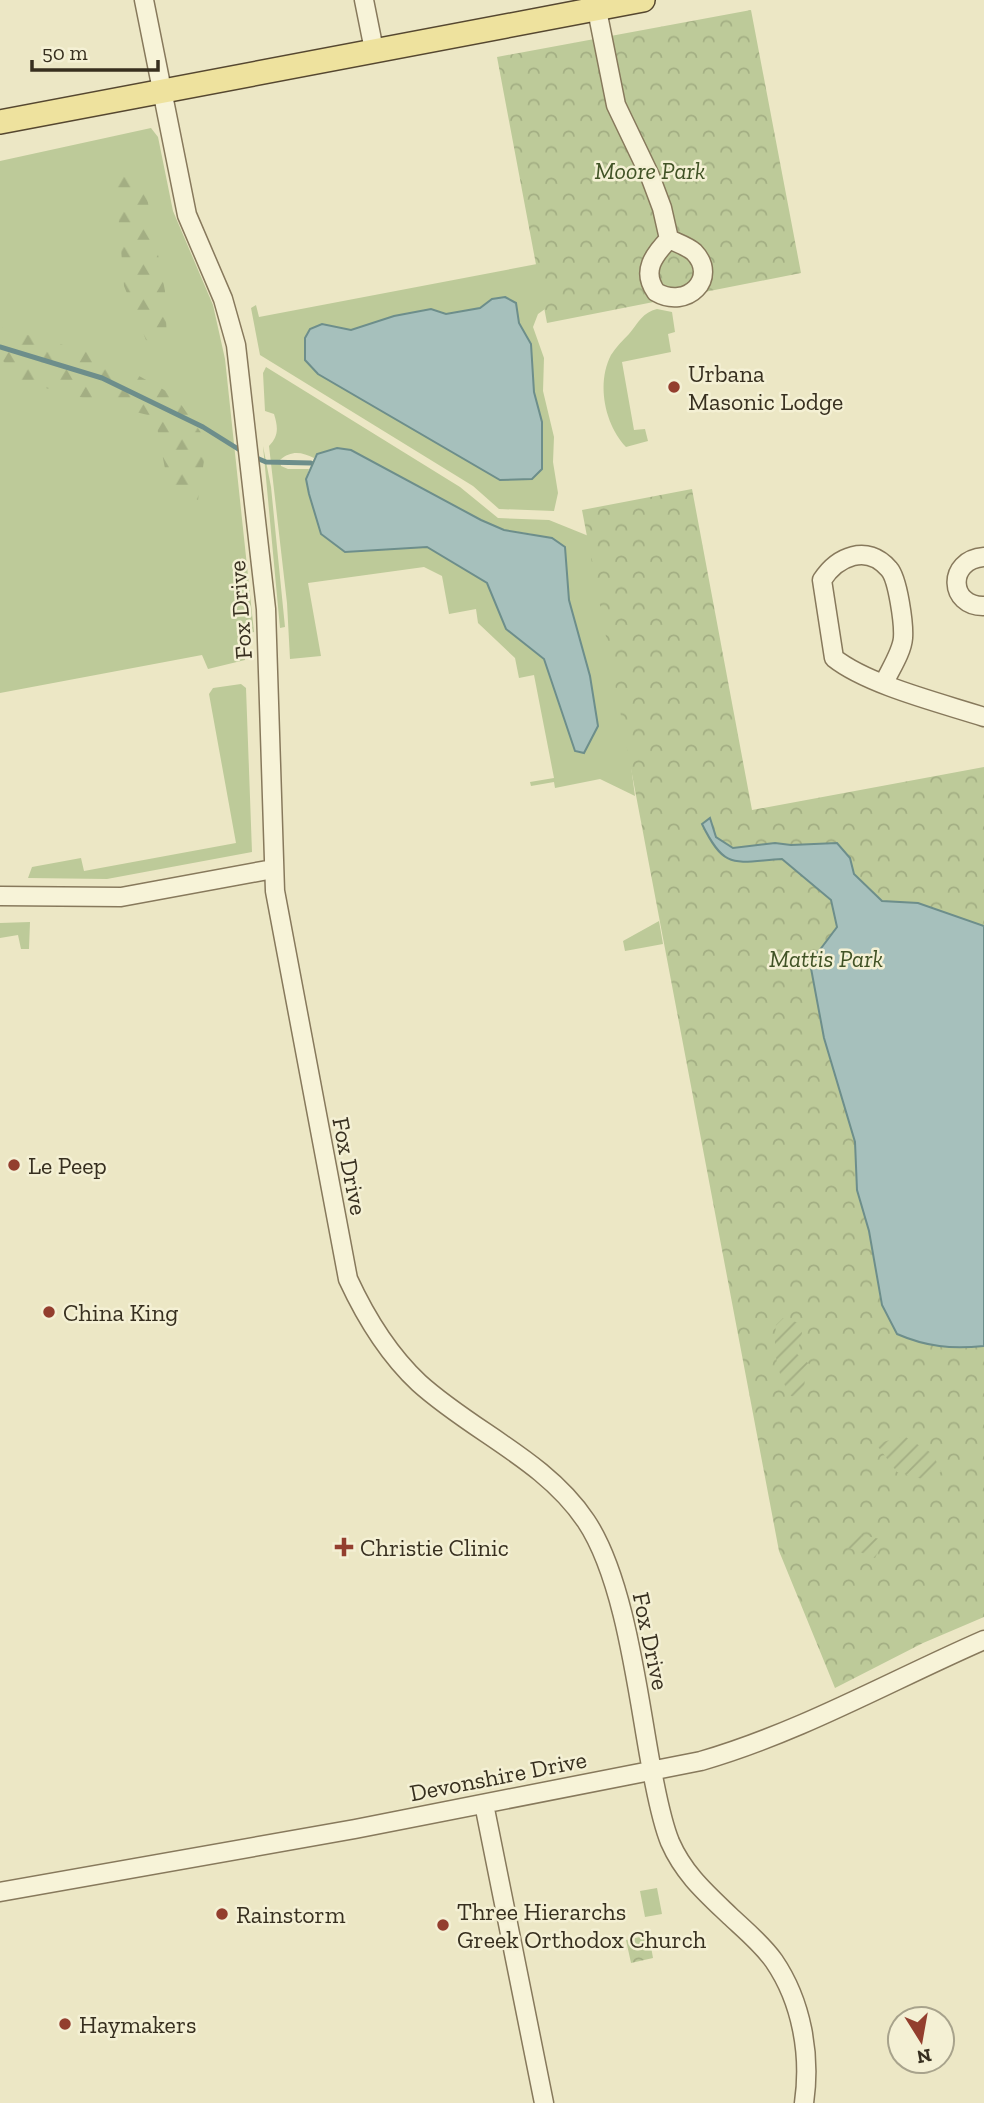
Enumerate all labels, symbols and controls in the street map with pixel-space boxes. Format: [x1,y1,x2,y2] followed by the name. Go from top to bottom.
[32,28,158,72] scale bar
[42,40,88,65] text: 50 m
[594,156,706,185] park label: Moore Park
[688,359,843,416] place label: Urbana Masonic Lodge
[666,379,682,395] marker: Urbana Masonic Lodge
[222,560,258,660] street label: Fox Drive
[769,944,883,973] park label: Mattis Park
[326,1115,374,1217] street label: Fox Drive
[28,1151,107,1180] place label: Le Peep
[6,1157,22,1173] marker: Le Peep
[63,1298,179,1327] place label: China King
[41,1304,57,1320] marker: China King
[360,1533,509,1562] place label: Christie Clinic
[334,1537,354,1557] marker: Christie Clinic
[627,1590,675,1692] street label: Fox Drive
[407,1745,589,1807] street label: Devonshire Drive
[457,1897,707,1954] place label: Three Hierarchs Greek Orthodox Church
[236,1900,346,1929] place label: Rainstorm
[214,1906,230,1922] marker: Rainstorm
[435,1917,451,1933] marker: Three Hierarchs Greek Orthodox Church
[886,2005,956,2075] north arrow
[79,2010,196,2039] place label: Haymakers
[57,2016,73,2032] marker: Haymakers
[915,2044,933,2069] text: N

